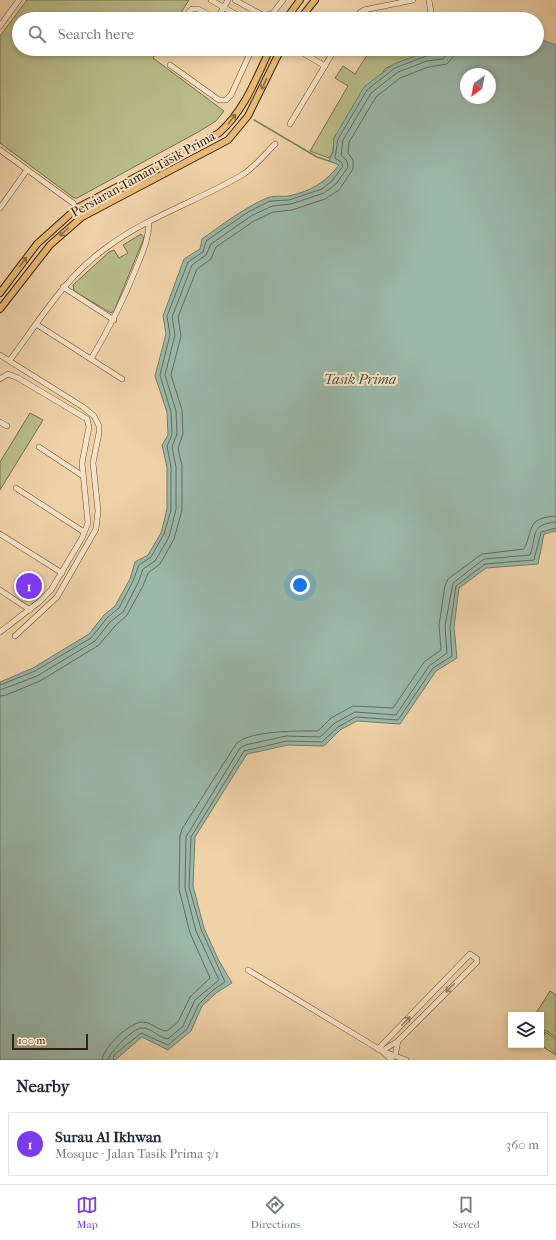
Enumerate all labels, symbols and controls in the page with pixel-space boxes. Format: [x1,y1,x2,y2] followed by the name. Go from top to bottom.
[12,12,544,56] search box
[26,23,48,45] icon: search
[58,25,134,43] text: Search here
[460,68,496,104] north arrow
[260,78,267,90] one-way arrow
[228,114,236,125] one-way arrow
[68,128,219,220] street label: Persiaran Taman Tasik Prima
[59,228,69,237] one-way arrow
[19,256,27,267] one-way arrow
[324,371,396,388] water label: Tasik Prima
[16,571,42,601] pin: 1
[290,575,310,595] your location
[445,983,455,993] one-way arrow
[508,1012,544,1048] map controls
[508,1012,544,1048] button: layers
[401,1016,411,1026] one-way arrow
[12,1032,88,1051] scale bar
[18,1034,46,1047] text: 100 m
[16,1076,70,1096] text: Nearby
[55,1128,162,1146] text: Surau Al Ikhwan
[28,1137,32,1152] text: 1
[506,1137,539,1152] text: 360 m
[55,1146,219,1161] text: Mosque · Jalan Tasik Prima 3/1
[76,1194,98,1231] tab: Map
[251,1194,300,1231] tab: Directions
[452,1194,480,1231] tab: Saved

